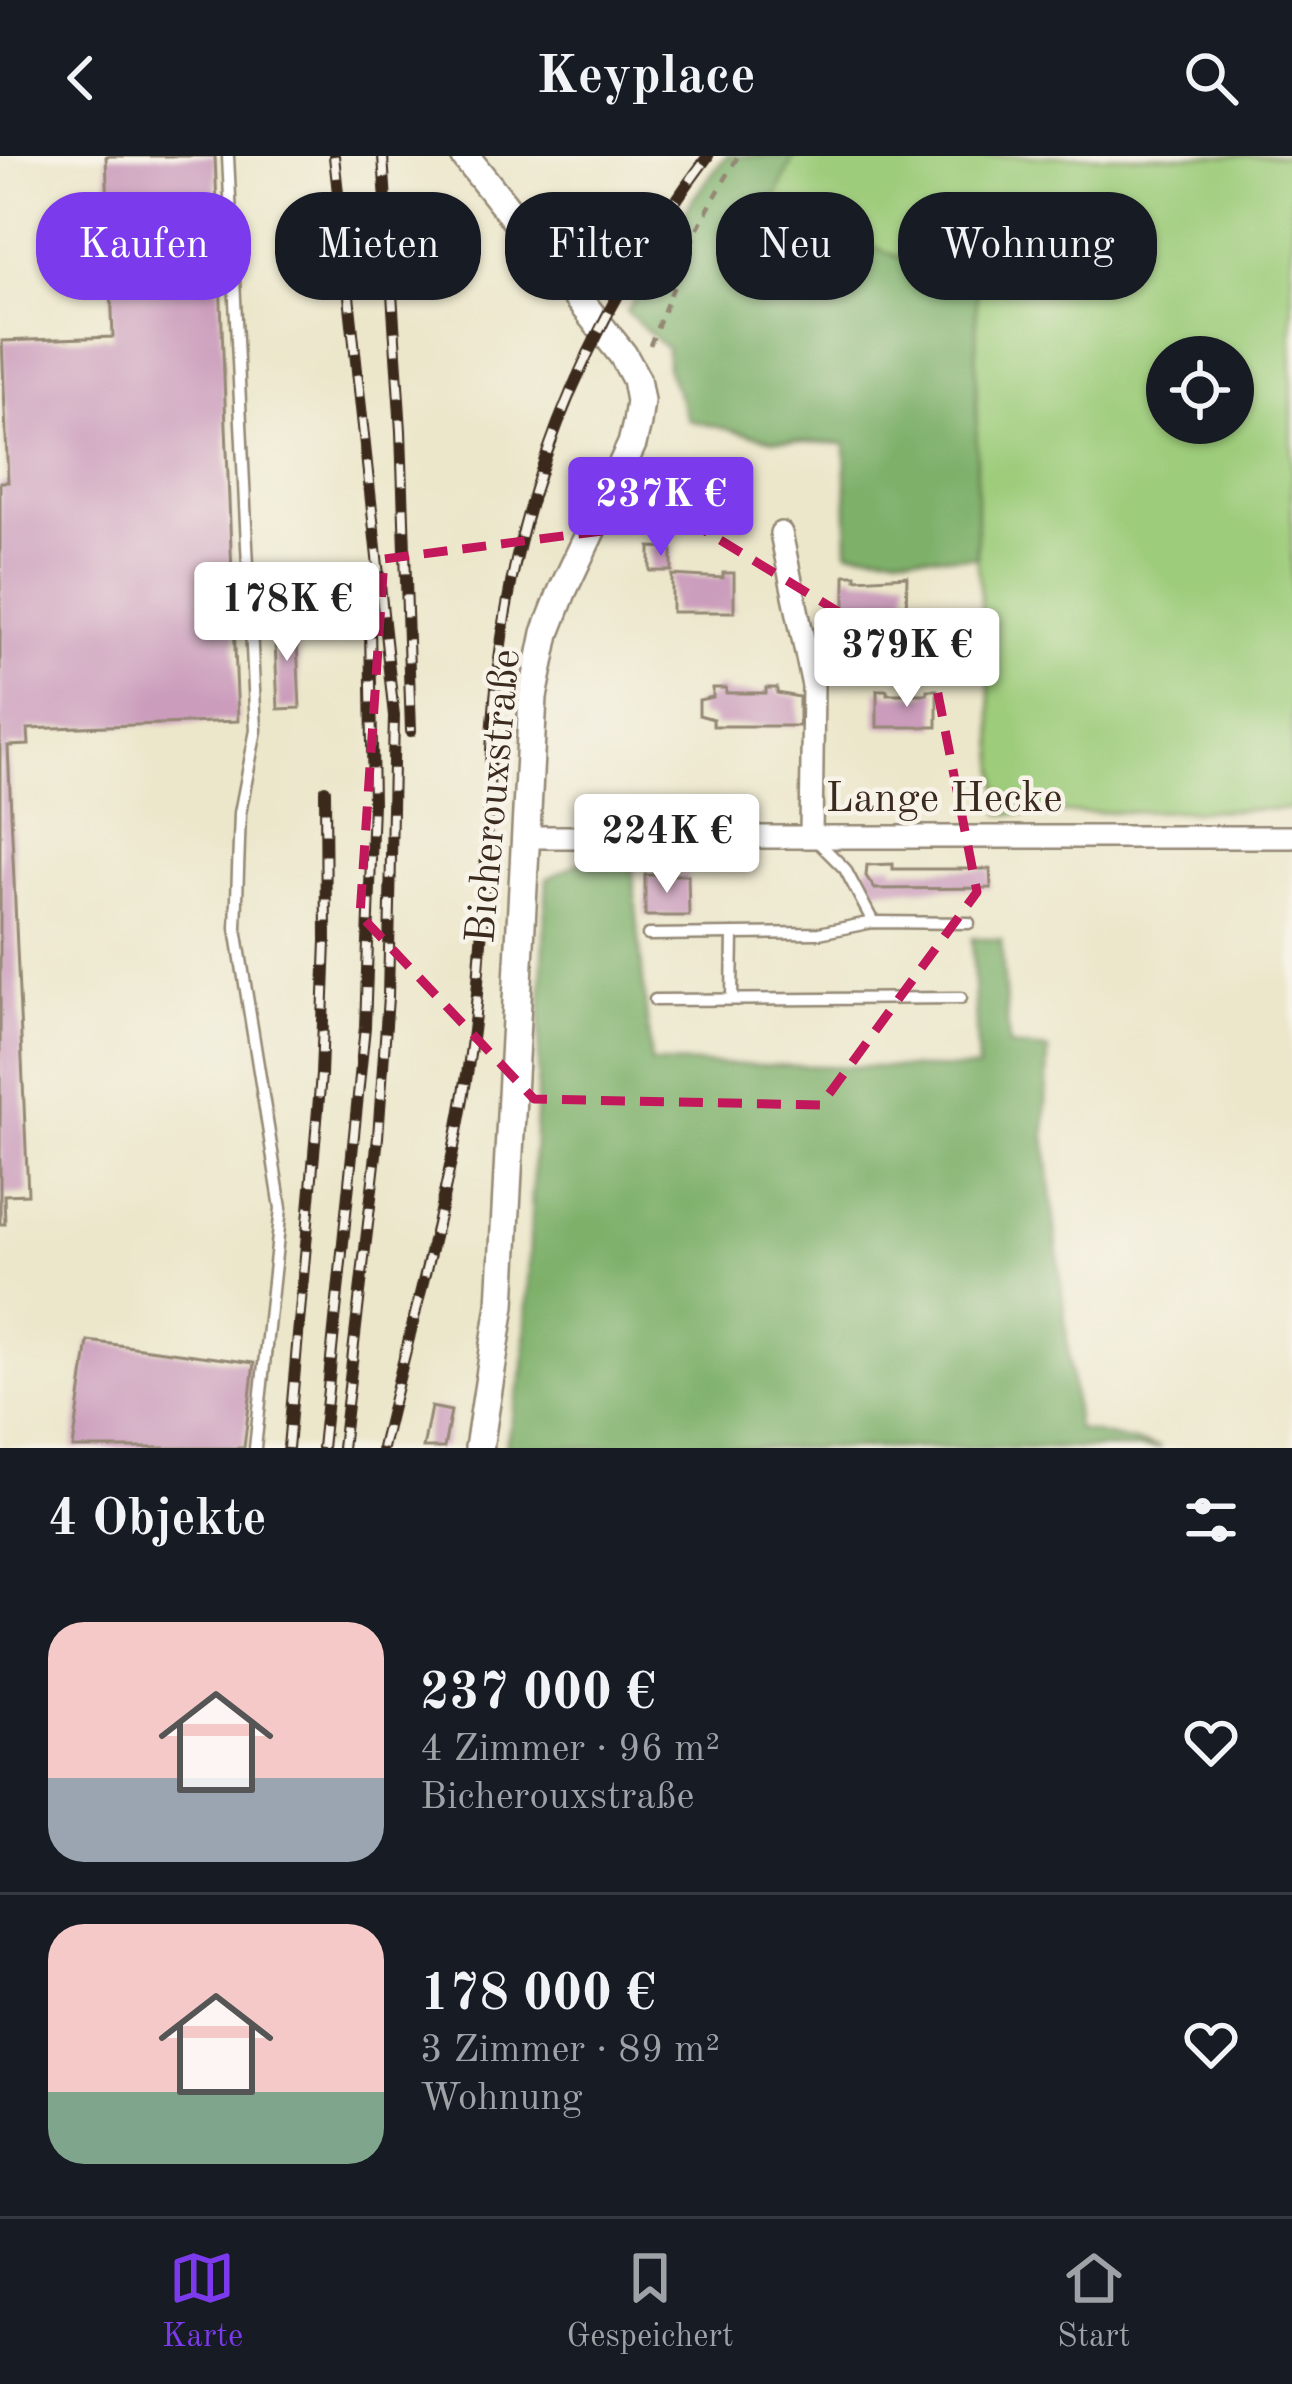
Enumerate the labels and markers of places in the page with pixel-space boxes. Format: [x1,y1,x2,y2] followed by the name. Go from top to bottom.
[563,457,759,559] pin: 237K €
[189,562,385,664] pin: 178K €
[809,608,1005,710] pin: 379K €
[569,794,765,896] pin: 224K €

